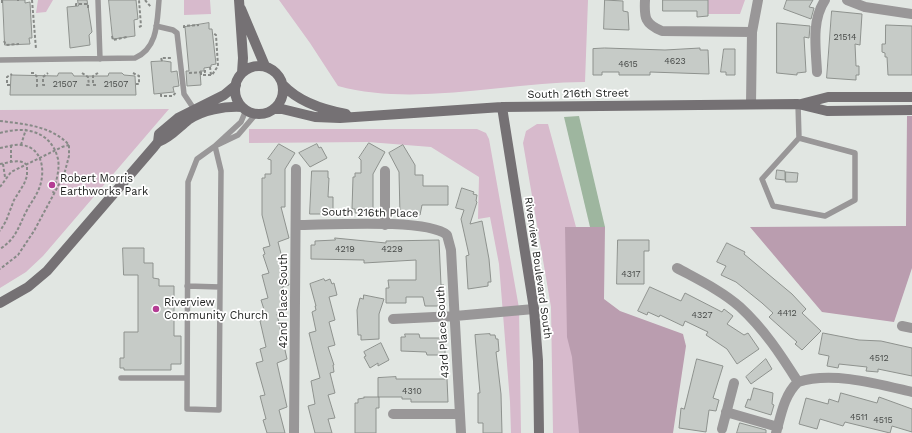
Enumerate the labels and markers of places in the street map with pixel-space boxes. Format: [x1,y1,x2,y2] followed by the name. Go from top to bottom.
[60,172,148,198] place label: Robert Morris Earthworks Park
[47,180,57,190] marker: Robert Morris Earthworks Park
[164,296,268,322] place label: Riverview Community Church
[151,304,161,314] marker: Riverview Community Church

